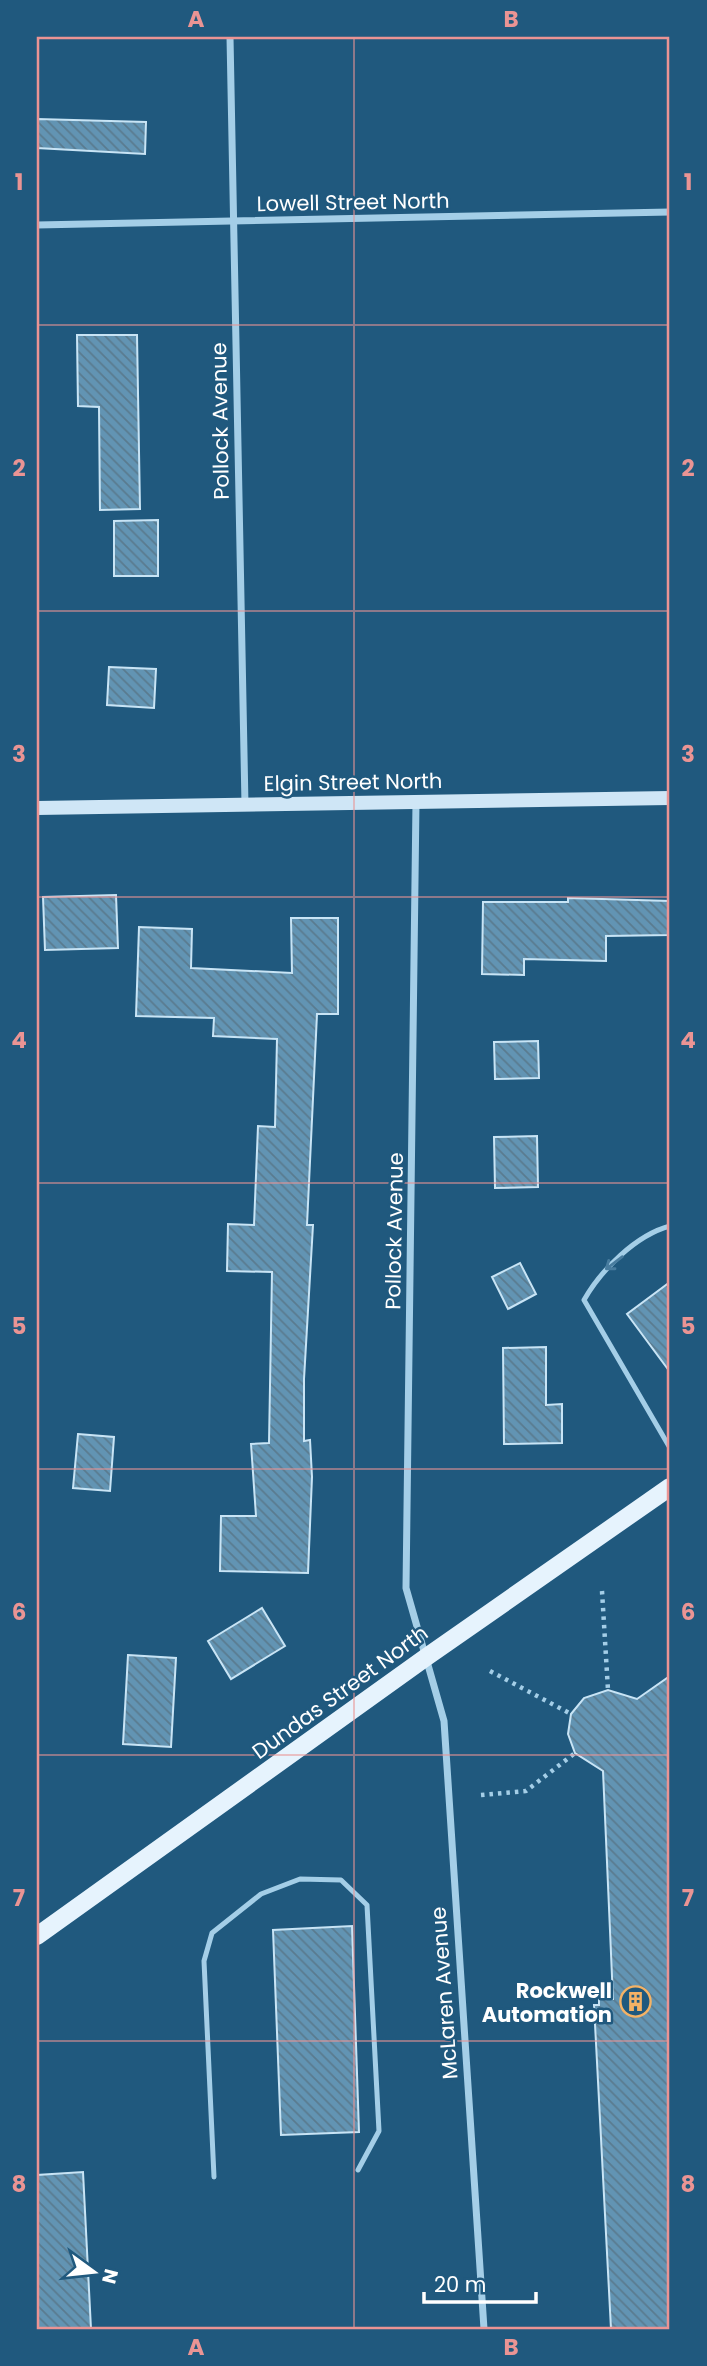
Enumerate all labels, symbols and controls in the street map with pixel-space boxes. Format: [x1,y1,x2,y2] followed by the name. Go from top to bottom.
[188,3,205,35] text: A
[503,3,519,35] text: B
[15,166,23,198] text: 1
[684,166,692,198] text: 1
[256,186,450,218] street label: Lowell Street North
[204,342,236,500] street label: Pollock Avenue
[12,452,26,484] text: 2
[681,452,695,484] text: 2
[12,738,26,770] text: 3
[681,738,695,770] text: 3
[263,766,443,798] street label: Elgin Street North
[11,1024,27,1056] text: 4
[680,1024,696,1056] text: 4
[378,1152,410,1310] street label: Pollock Avenue
[605,1255,623,1270] one-way arrow
[12,1310,26,1342] text: 5
[681,1310,695,1342] text: 5
[12,1596,26,1628] text: 6
[681,1596,695,1628] text: 6
[246,1618,434,1766] street label: Dundas Street North
[13,1882,25,1914] text: 7
[682,1882,694,1914] text: 7
[424,1906,464,2080] street label: McLaren Avenue
[482,1976,612,2029] place label: Rockwell Automation
[618,1985,652,2019] building icon: Rockwell Automation
[12,2168,26,2200] text: 8
[681,2168,695,2200] text: 8
[60,2236,130,2306] north arrow
[424,2261,536,2305] scale bar
[95,2266,125,2287] text: N
[434,2270,487,2299] text: 20 m
[188,2331,205,2363] text: A
[503,2331,519,2363] text: B

